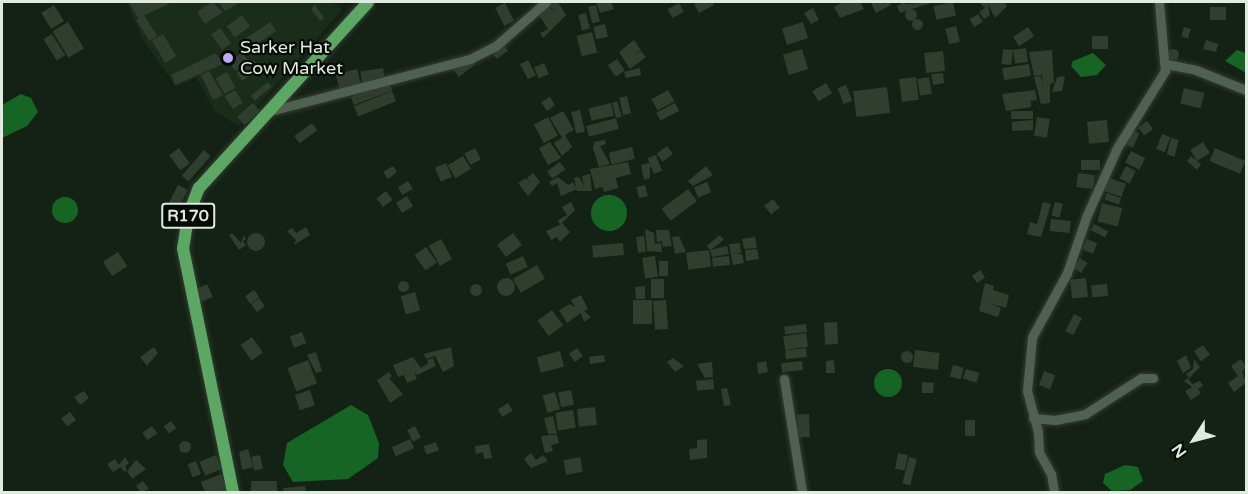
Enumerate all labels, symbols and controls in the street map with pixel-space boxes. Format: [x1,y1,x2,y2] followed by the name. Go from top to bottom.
[240,37,343,80] place label: Sarker Hat Cow Market
[221,51,235,65] marker: Sarker Hat Cow Market
[161,203,215,229] road number: R170
[1164,410,1224,470] north arrow
[1168,440,1191,462] text: N

